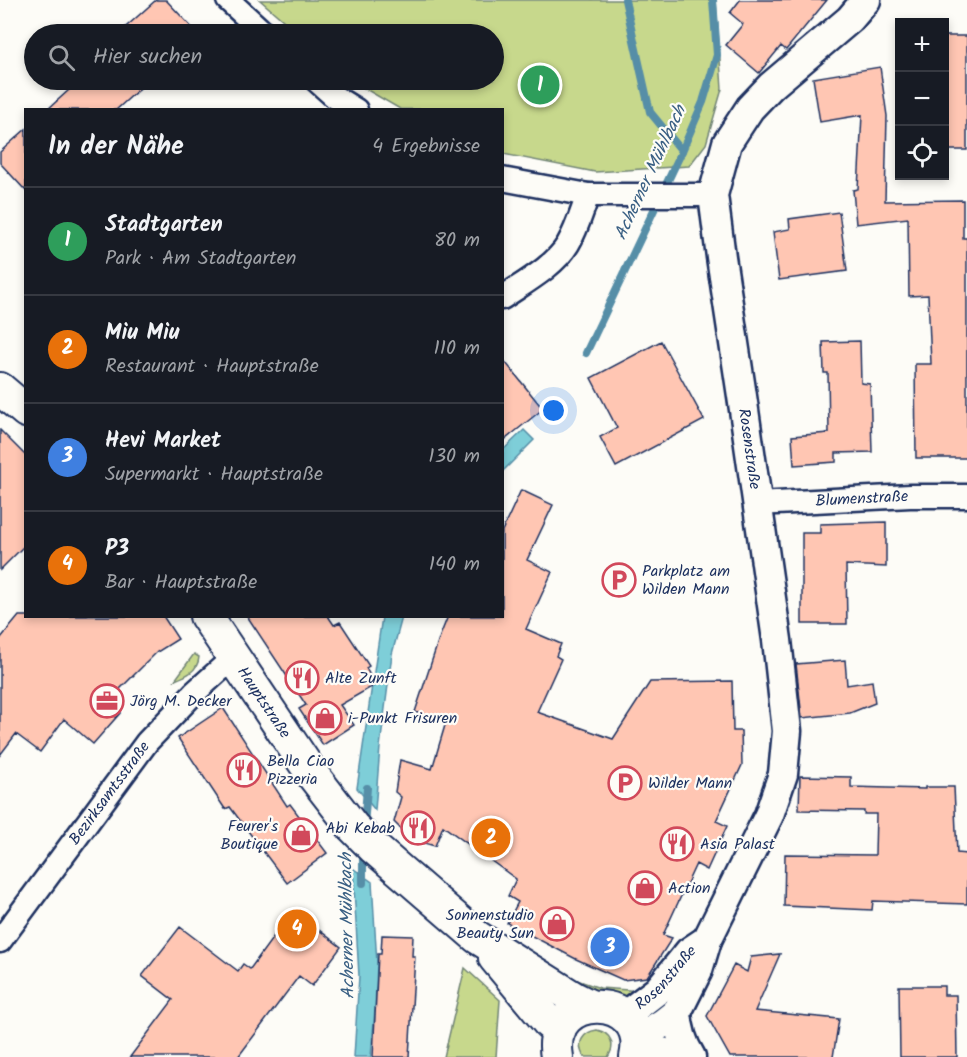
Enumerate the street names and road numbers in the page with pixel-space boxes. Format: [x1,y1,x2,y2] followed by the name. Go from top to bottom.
[731,407,767,491] street label: Rosenstraße
[815,484,909,513] street label: Blumenstraße
[231,661,297,743] street label: Hauptstraße
[63,736,156,850] street label: Bezirksamtsstraße
[629,938,701,1016] street label: Rosenstraße

